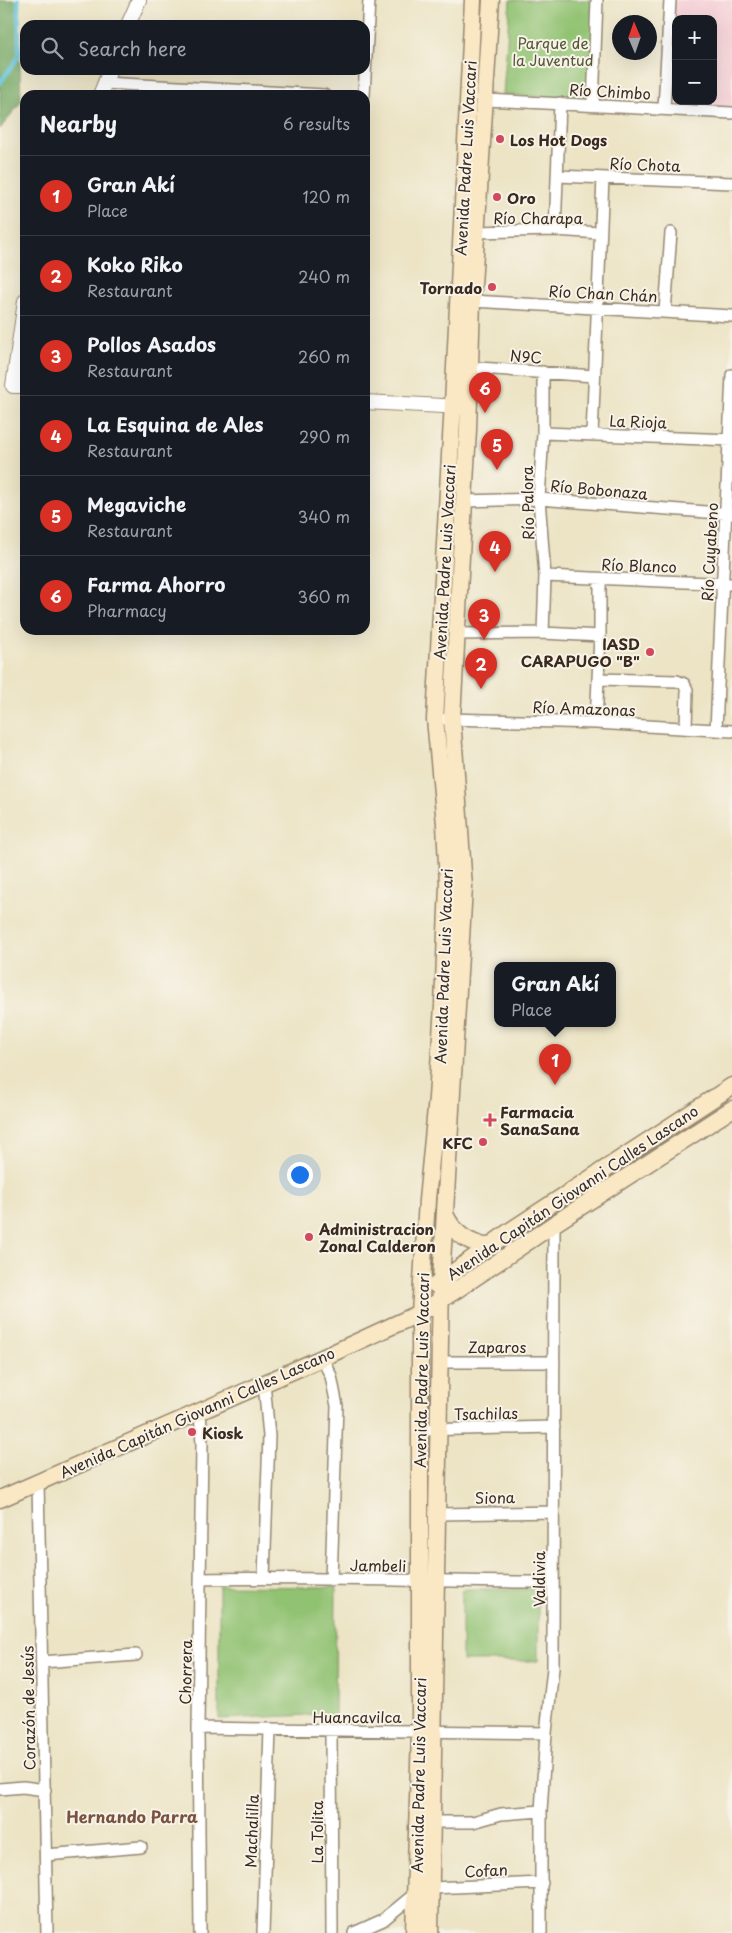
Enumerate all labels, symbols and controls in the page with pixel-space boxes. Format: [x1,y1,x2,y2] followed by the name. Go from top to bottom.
[612,15,657,60] north arrow
[672,15,717,105] map controls
[672,15,717,60] button: +
[20,20,370,75] search box
[512,31,594,71] park label: Parque de la Juventud
[38,34,66,62] icon: search
[78,34,187,62] text: Search here
[448,60,482,256] street label: Avenida Padre Luis Vaccari
[672,60,717,105] button: −
[569,77,651,105] street label: Río Chimbo
[40,107,117,139] text: Nearby
[283,111,350,135] text: 6 results
[510,128,607,151] place label: Los Hot Dogs
[494,133,506,145] marker: Los Hot Dogs
[609,151,682,177] street label: Río Chota
[87,170,175,198] text: Gran Akí
[52,184,60,208] text: 1
[303,184,350,208] text: 120 m
[507,186,536,209] place label: Oro
[491,191,503,203] marker: Oro
[87,198,128,222] text: Place
[493,206,583,229] street label: Río Charapa
[87,250,183,278] text: Koko Riko
[50,264,62,288] text: 2
[298,264,350,288] text: 240 m
[420,276,482,299] place label: Tornado
[87,278,173,302] text: Restaurant
[548,279,658,307] street label: Río Chan Chán
[486,281,498,293] marker: Tornado
[87,330,216,358] text: Pollos Asados
[509,343,543,369] street label: N9C
[51,344,61,368] text: 3
[298,344,350,368] text: 260 m
[87,358,173,382] text: Restaurant
[469,372,501,413] pin: 6
[609,409,668,434] street label: La Rioja
[87,410,264,438] text: La Esquina de Ales
[51,424,61,448] text: 4
[299,424,350,448] text: 290 m
[481,429,513,470] pin: 5
[87,438,173,462] text: Restaurant
[427,464,461,660] street label: Avenida Padre Luis Vaccari
[515,465,539,540] street label: Río Palora
[549,473,649,505] street label: Río Bobonaza
[87,490,186,518] text: Megaviche
[695,502,723,602] street label: Río Cuyabeno
[51,504,61,528] text: 5
[298,504,350,528] text: 340 m
[87,518,173,542] text: Restaurant
[479,531,511,572] pin: 4
[601,552,677,578] street label: Río Blanco
[87,570,225,598] text: Farma Ahorro
[50,584,62,608] text: 6
[298,584,350,608] text: 360 m
[87,598,167,622] text: Pharmacy
[468,599,500,640] pin: 3
[521,632,640,672] place label: IASD CARAPUGO "B"
[644,646,656,658] marker: IASD CARAPUGO "B"
[465,648,497,689] pin: 2
[532,695,636,721] street label: Río Amazonas
[428,868,458,1064] street label: Avenida Padre Luis Vaccari
[494,962,616,1027] popup
[511,969,599,997] text: Gran Akí
[511,997,552,1021] text: Place
[539,1044,571,1085] pin: 1
[442,1099,702,1285] street label: Avenida Capitán Giovanni Calles Lascano
[500,1100,580,1140] place label: Farmacia SanaSana
[484,1114,496,1126] marker: Farmacia SanaSana
[442,1131,473,1154] place label: KFC
[477,1136,489,1148] marker: KFC
[287,1162,313,1188] your location
[318,1217,436,1257] place label: Administracion Zonal Calderon
[303,1231,315,1243] marker: Administracion Zonal Calderon
[408,1272,434,1468] street label: Avenida Padre Luis Vaccari
[468,1335,526,1358] street label: Zaparos
[56,1341,338,1483] street label: Avenida Capitán Giovanni Calles Lascano
[454,1401,518,1425] street label: Tsachilas
[202,1421,243,1444] place label: Kiosk
[186,1426,198,1438] marker: Kiosk
[475,1485,516,1509] street label: Siona
[527,1550,550,1607] street label: Valdivia
[350,1553,406,1577] street label: Jambeli
[173,1638,197,1705] street label: Chorrera
[15,1645,41,1771] street label: Corazón de Jesús
[405,1677,431,1873] street label: Avenida Padre Luis Vaccari
[312,1705,402,1728] street label: Huancavilca
[238,1793,264,1868] street label: Machalilla
[305,1800,328,1863] street label: La Tolita
[66,1804,198,1828] district label: Hernando Parra
[464,1857,508,1883] street label: Cofan

